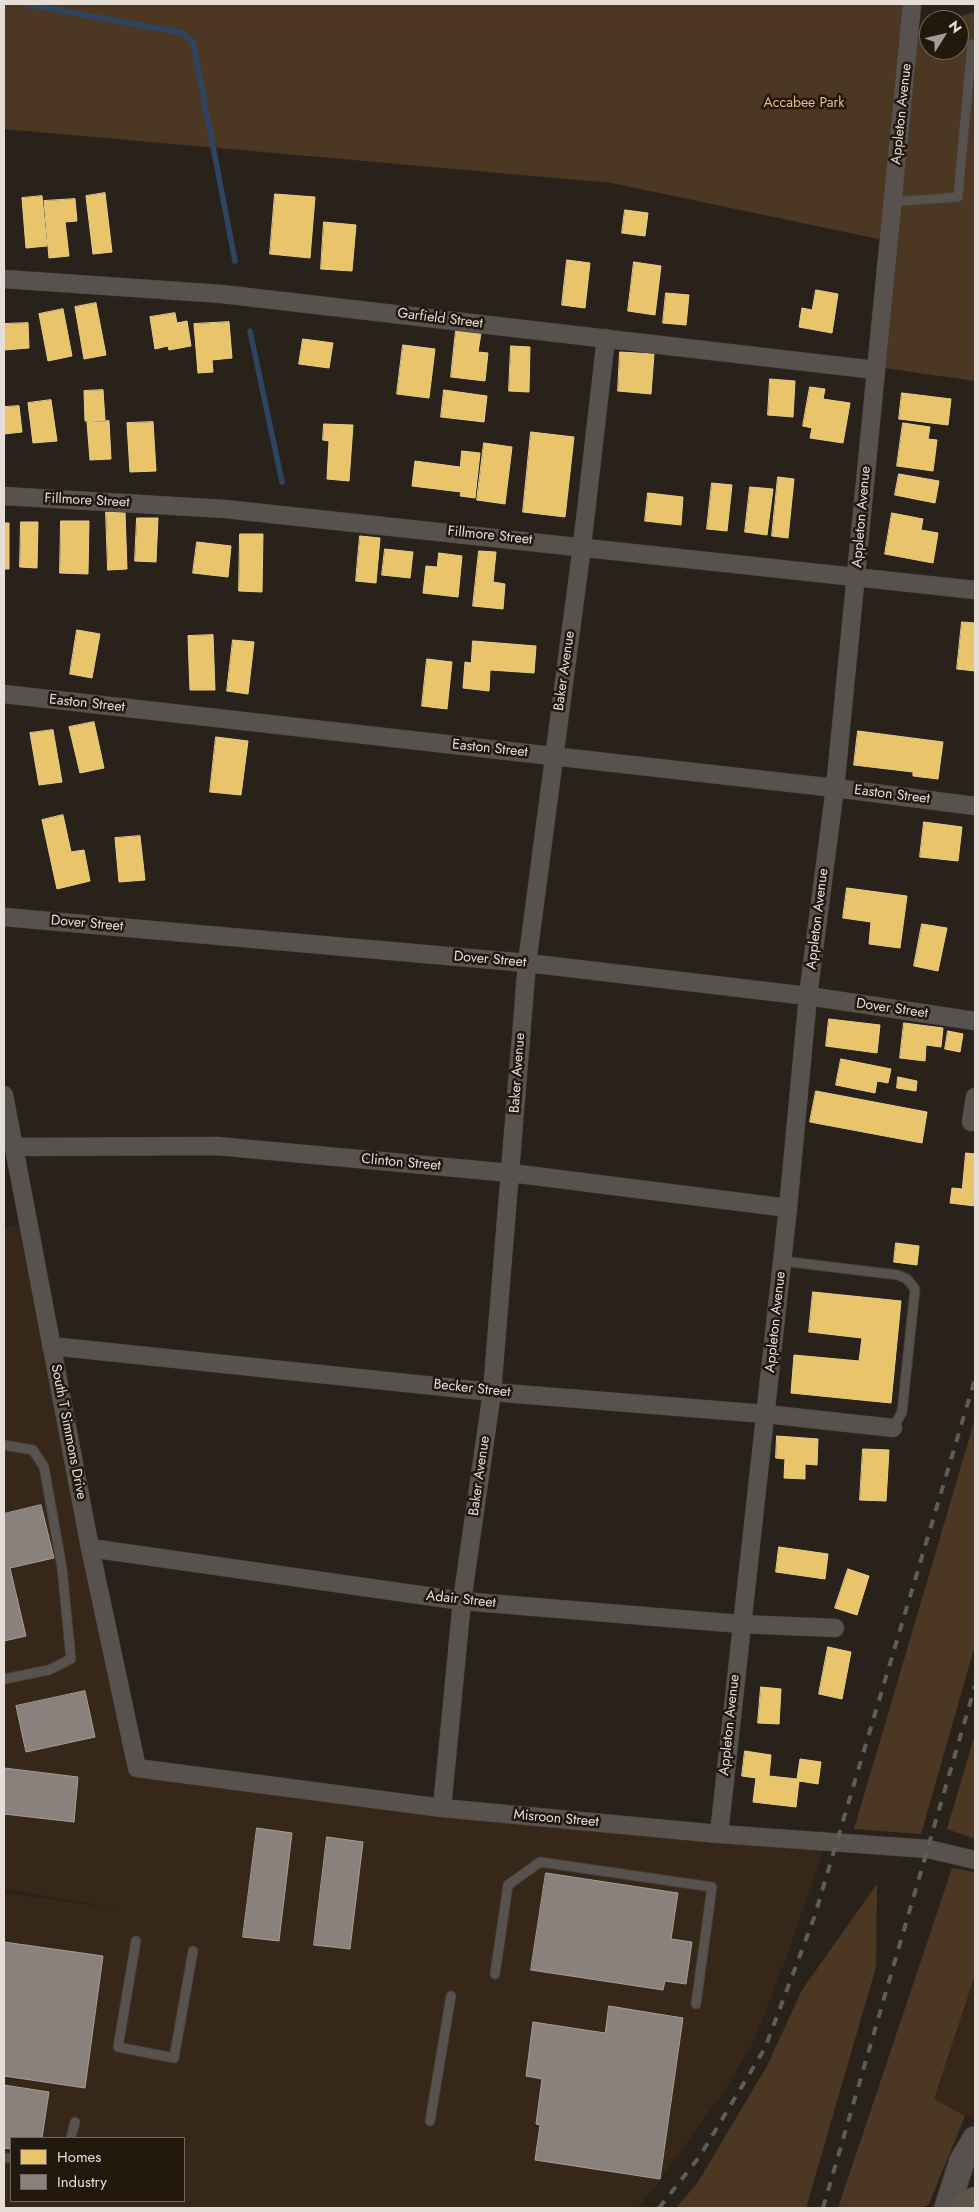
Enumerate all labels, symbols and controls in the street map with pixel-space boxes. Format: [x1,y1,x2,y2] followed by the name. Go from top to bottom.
[919,10,969,60] north arrow
[944,16,967,37] text: N
[888,63,916,165] street label: Appleton Avenue
[764,96,844,112] park label: Accabee Park
[396,305,484,333] street label: Garfield Street
[849,466,875,568] street label: Appleton Avenue
[44,490,130,512] street label: Fillmore Street
[447,523,533,549] street label: Fillmore Street
[551,630,579,712] street label: Baker Avenue
[48,692,126,716] street label: Easton Street
[451,737,529,761] street label: Easton Street
[853,782,931,808] street label: Easton Street
[803,867,833,971] street label: Appleton Avenue
[50,912,124,936] street label: Dover Street
[453,948,527,972] street label: Dover Street
[855,996,929,1022] street label: Dover Street
[507,1032,529,1114] street label: Baker Avenue
[361,1151,441,1175] street label: Clinton Street
[762,1271,790,1373] street label: Appleton Avenue
[47,1363,89,1501] street label: South T Simmons Drive
[433,1377,511,1401] street label: Becker Street
[466,1435,494,1517] street label: Baker Avenue
[425,1588,497,1612] street label: Adair Street
[716,1674,744,1776] street label: Appleton Avenue
[513,1807,599,1831] street label: Misroon Street
[10,2137,185,2202] legend
[57,2146,101,2168] text: Homes
[57,2171,107,2193] text: Industry

